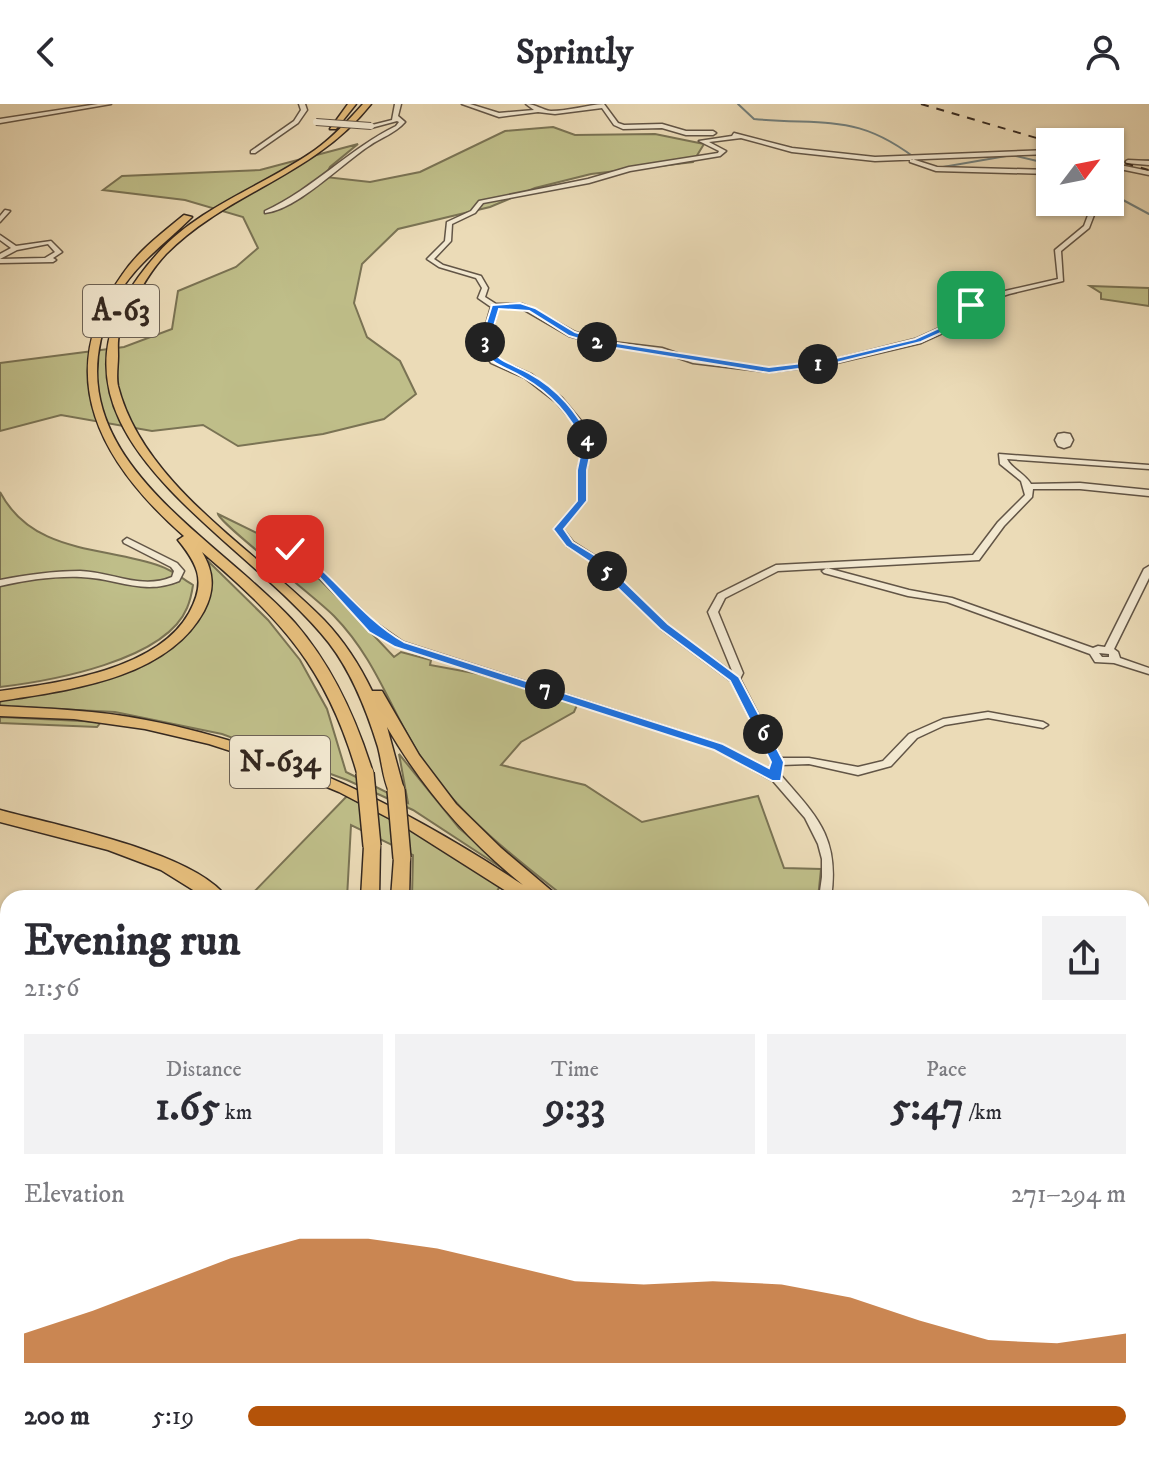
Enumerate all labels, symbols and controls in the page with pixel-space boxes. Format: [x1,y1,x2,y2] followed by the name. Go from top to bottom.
[24,30,68,74] icon: back
[516,30,633,75] text: Sprintly
[1081,30,1125,74] icon: person
[1036,128,1124,216] north arrow
[1036,128,1124,216] map controls
[937,271,1005,339] pin
[949,283,993,327] icon: arrive
[83,285,159,337] road number: A-63
[465,322,505,362] pin: 3
[577,322,617,362] pin: 2
[481,328,489,355] text: 3
[592,328,602,355] text: 2
[798,344,838,384] pin: 1
[814,350,822,377] text: 1
[567,419,607,459] pin: 4
[581,425,593,452] text: 4
[256,515,324,583] pin
[268,527,312,571] icon: check
[587,551,627,591] pin: 5
[602,557,612,584] text: 5
[525,669,565,709] pin: 7
[539,675,551,702] text: 7
[743,714,783,754] pin: 6
[757,720,769,747] text: 6
[230,736,330,788] road number: N-634
[24,914,241,969] text: Evening run
[1042,916,1126,1000] button: share
[24,972,80,1005] text: 21:56
[166,1056,242,1083] text: Distance
[551,1056,599,1083] text: Time
[926,1056,967,1083] text: Pace
[155,1083,220,1133] text: 1.65
[545,1083,605,1133] text: 9:33
[891,1083,964,1133] text: 5:47
[220,1099,252,1126] text: km
[964,1099,1002,1126] text: /km
[24,1178,125,1211] text: Elevation
[1011,1178,1126,1211] text: 271–294 m
[24,1400,90,1433] text: 200 m
[152,1400,194,1433] text: 5:19

